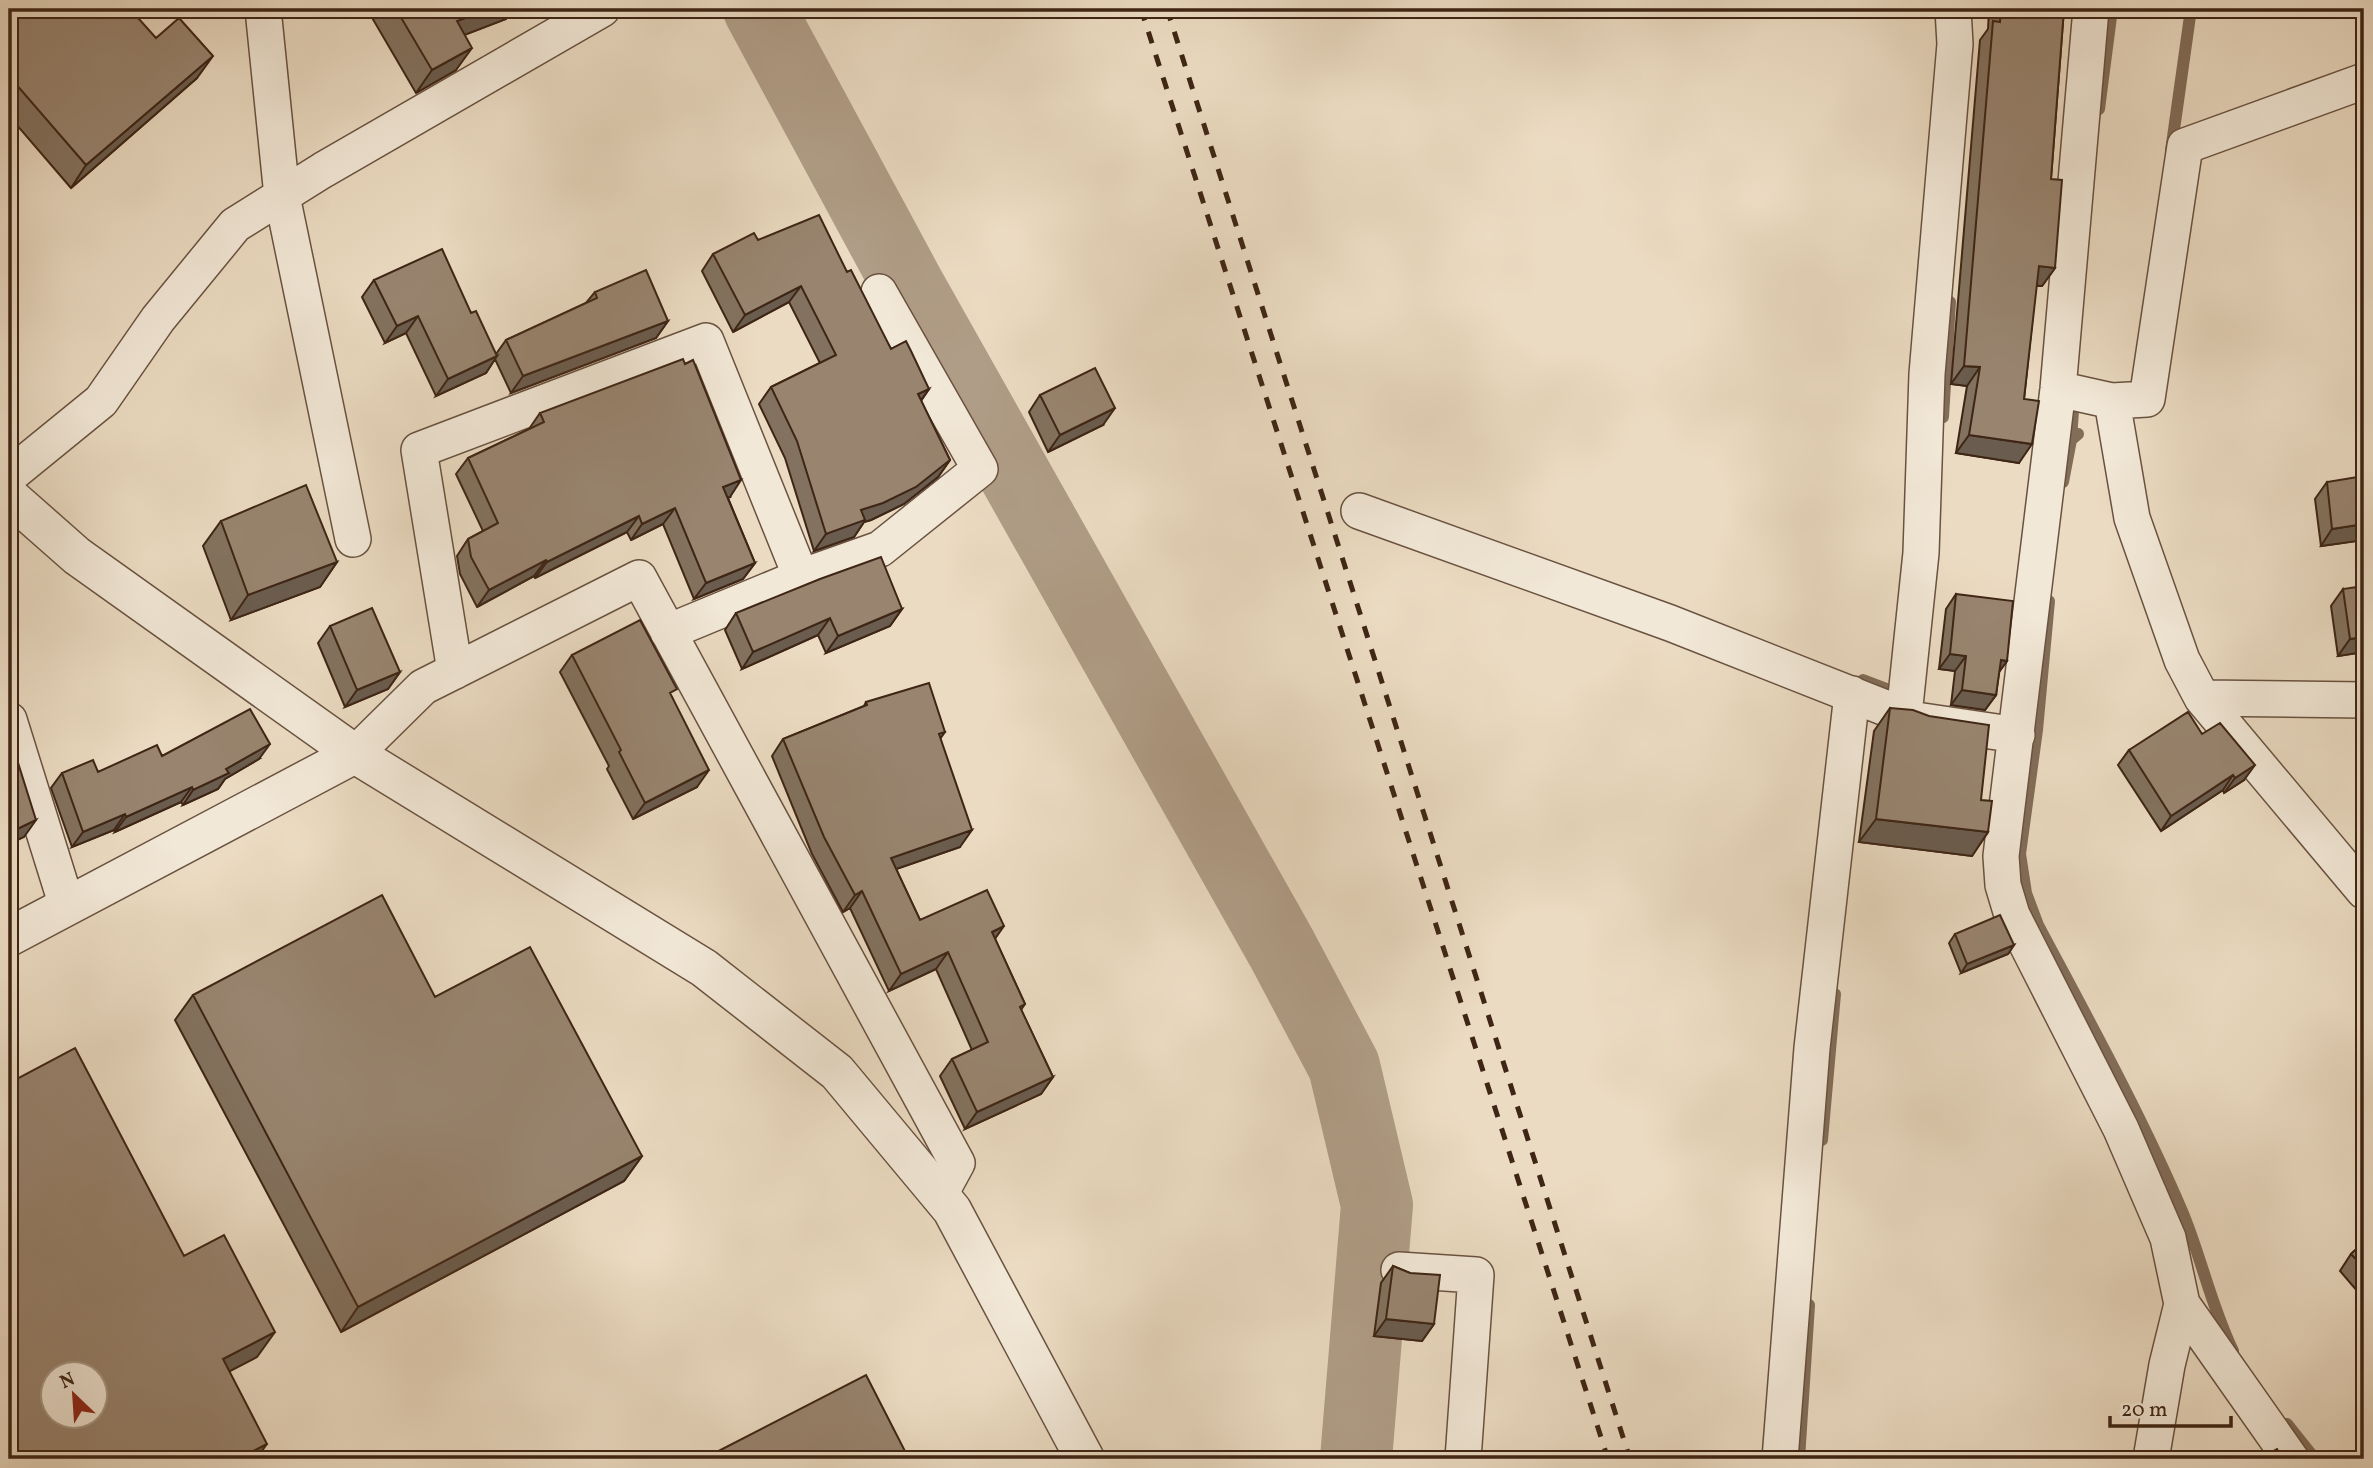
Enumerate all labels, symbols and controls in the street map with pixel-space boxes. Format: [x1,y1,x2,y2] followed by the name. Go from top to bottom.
[38,1360,108,1430] north arrow
[56,1367,80,1396] text: N
[2110,1384,2231,1428] scale bar
[2121,1396,2167,1425] text: 20 m

